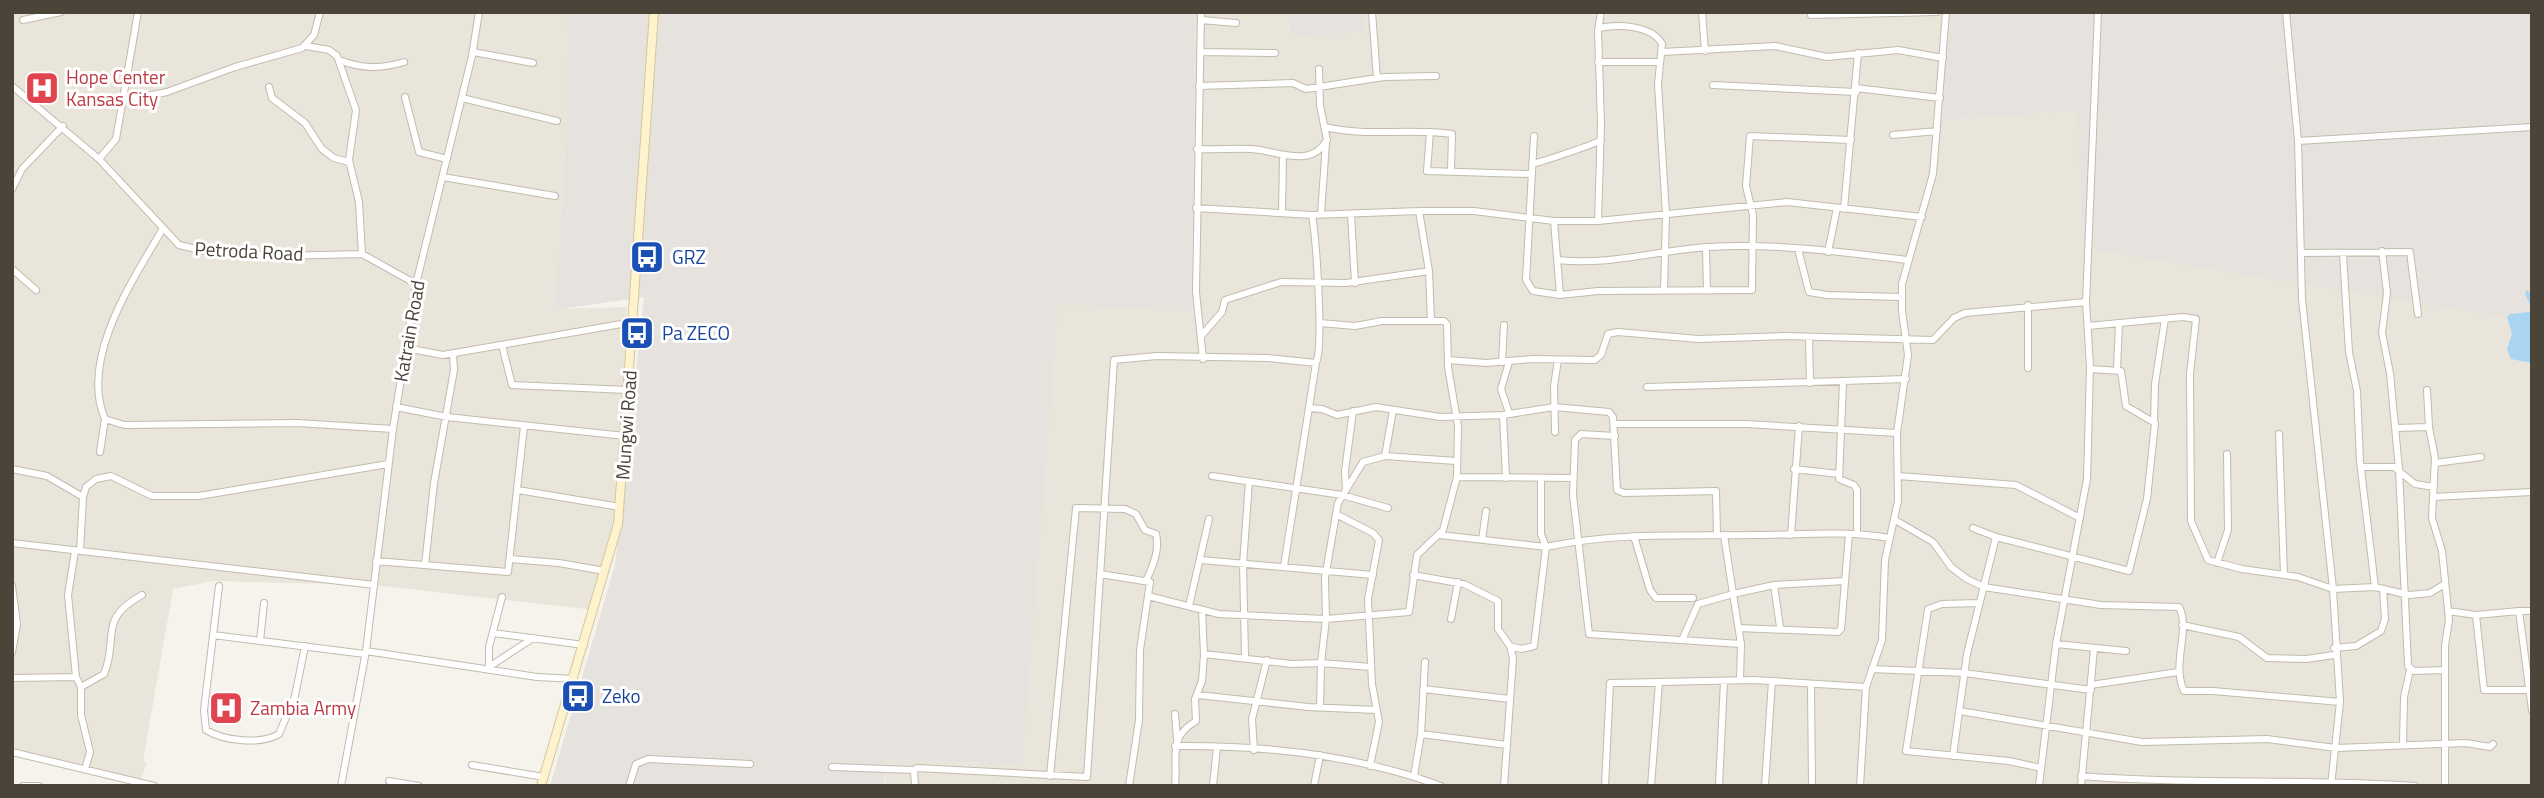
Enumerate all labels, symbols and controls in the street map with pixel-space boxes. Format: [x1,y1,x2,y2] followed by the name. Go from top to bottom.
[66,62,166,113] place label: Hope Center Kansas City
[23,69,61,107] hospital icon: Hope Center Kansas City
[194,233,304,268] street label: Petroda Road
[628,238,666,276] bus stop icon: GRZ
[672,242,706,271] place label: GRZ
[385,278,432,384] street label: Katrain Road
[618,314,656,352] bus stop icon: Pa ZECO
[662,318,730,347] place label: Pa ZECO
[607,369,644,481] street label: Mungwi Road
[559,677,597,715] bus stop icon: Zeko
[602,681,640,710] place label: Zeko
[207,689,245,727] hospital icon: Zambia Army
[250,693,356,722] place label: Zambia Army

